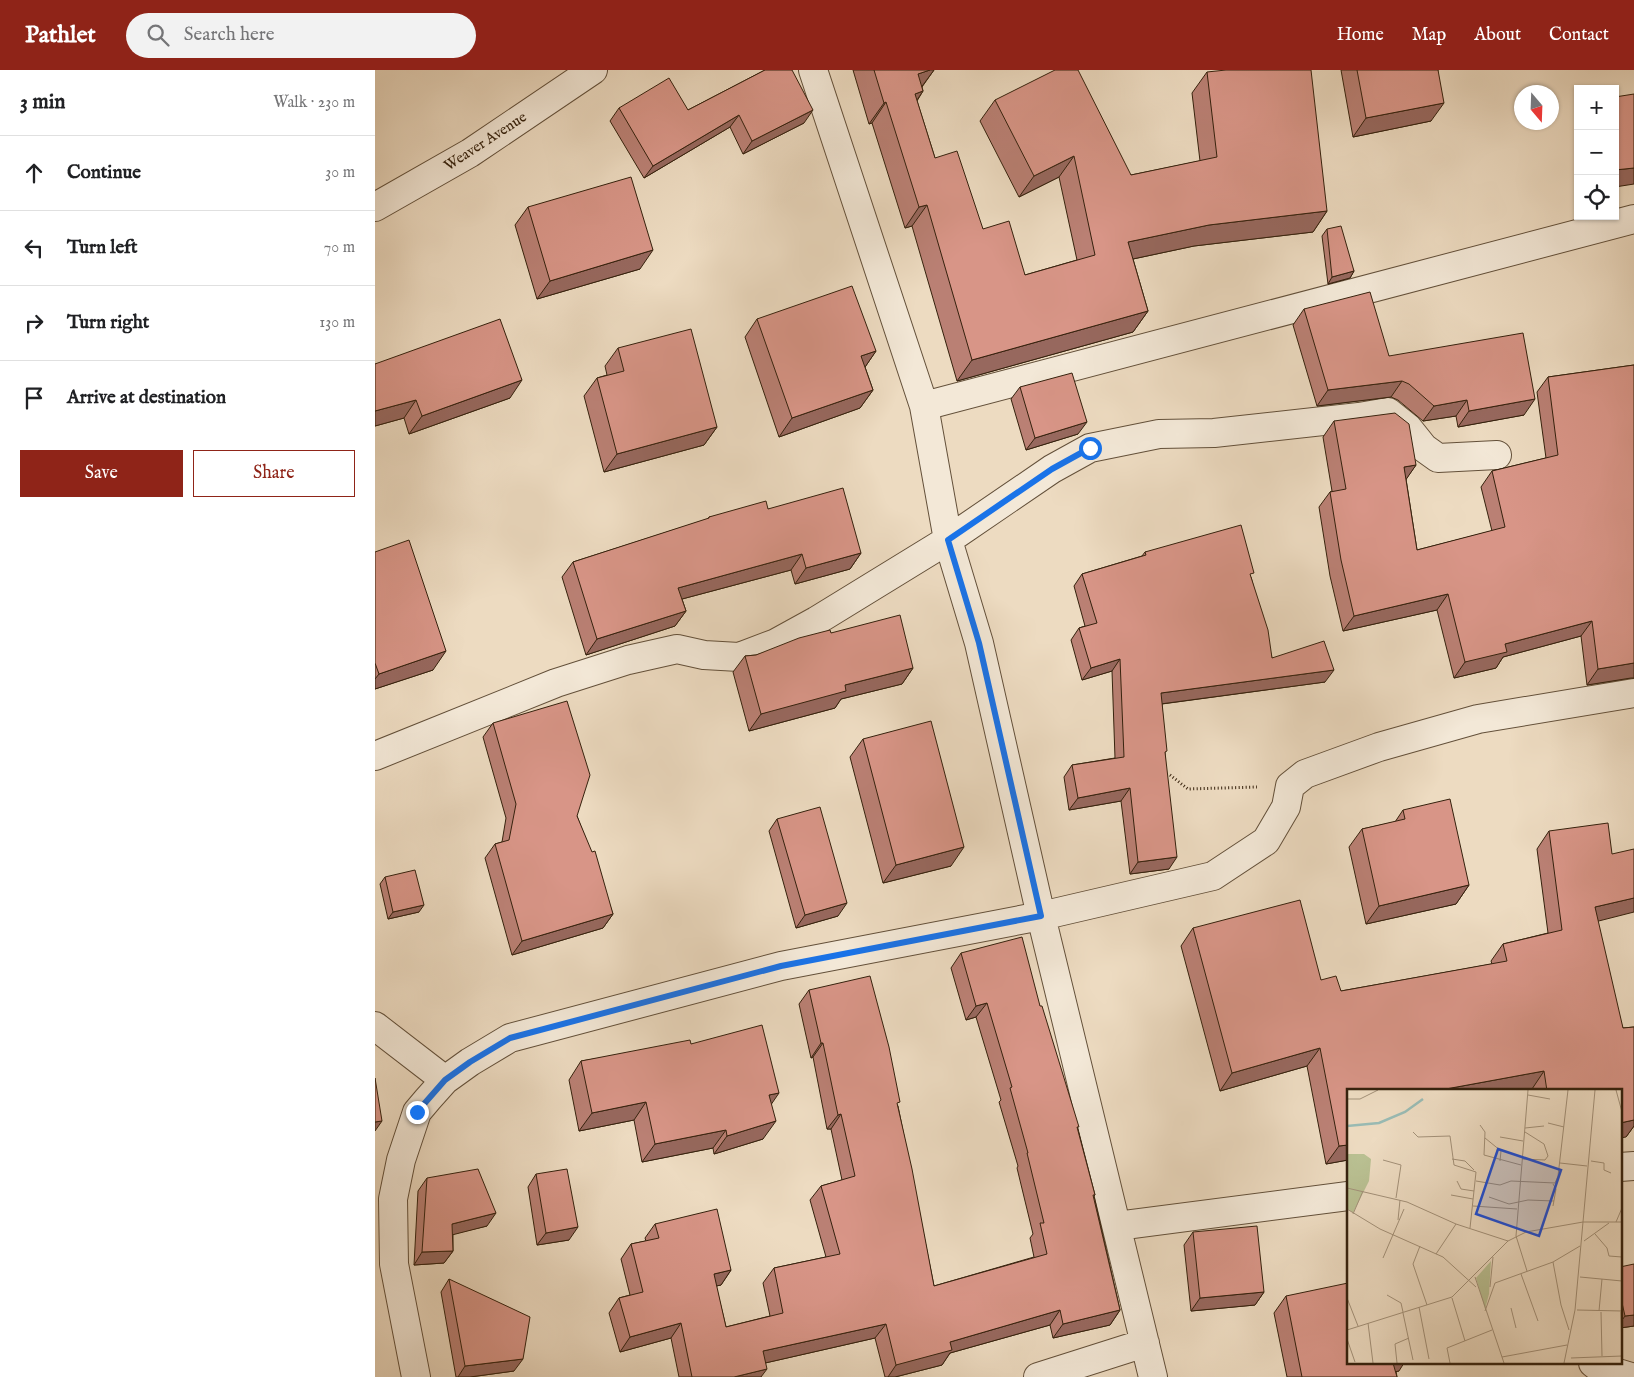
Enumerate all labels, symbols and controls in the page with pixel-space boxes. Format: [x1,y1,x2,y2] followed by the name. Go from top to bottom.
[126,13,476,58] search box
[25,20,96,51] text: Pathlet
[144,21,172,49] icon: search
[184,23,274,47] text: Search here
[1337,24,1384,47] text: Home
[1412,24,1446,47] text: Map
[1474,24,1521,47] text: About
[1549,24,1609,47] text: Contact
[1514,85,1559,130] north arrow
[1574,85,1619,220] map controls
[1574,85,1619,130] button: +
[20,89,65,116] text: 3 min
[273,93,355,113] text: Walk · 230 m
[440,108,530,175] street label: Weaver Avenue
[1574,130,1619,175] button: −
[20,159,48,187] icon: ahead
[67,161,141,185] text: Continue
[325,163,355,183] text: 30 m
[1574,175,1619,220] button: locate
[20,234,48,262] icon: left
[67,236,138,260] text: Turn left
[324,238,355,258] text: 70 m
[20,309,48,337] icon: right
[67,311,149,335] text: Turn right
[319,313,355,333] text: 130 m
[20,384,48,412] icon: arrive
[67,386,226,410] text: Arrive at destination
[1079,437,1102,460] route start
[20,450,183,497] button: Save
[193,450,355,497] button: Share
[1347,1089,1621,1364] inset map
[406,1101,429,1124] route end

